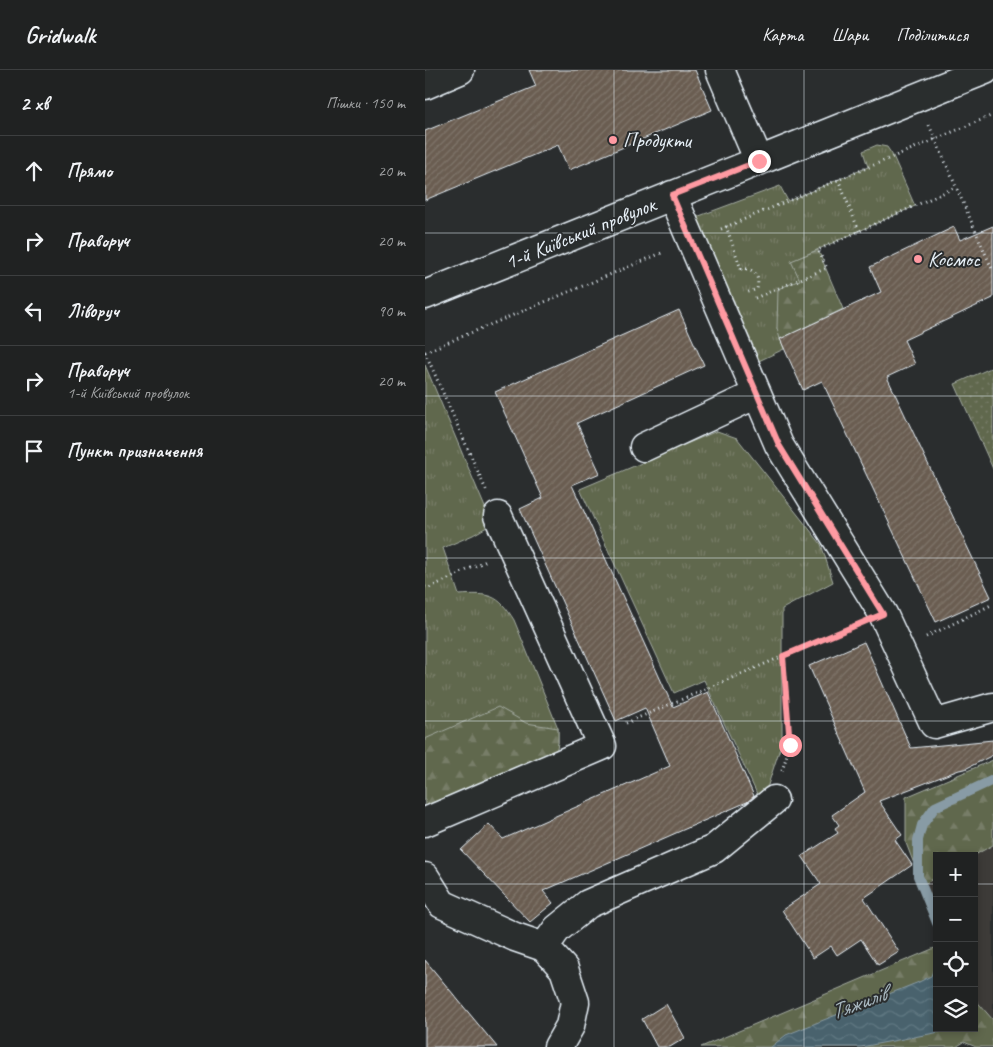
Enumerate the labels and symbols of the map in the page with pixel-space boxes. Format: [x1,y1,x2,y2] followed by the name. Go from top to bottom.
[623,127,693,153] place label: Продукти
[607,134,619,146] marker: Продукти
[748,150,771,173] route end
[501,190,661,275] street label: 1-й Київський провулок
[928,246,981,272] place label: Космос
[912,253,924,265] marker: Космос
[779,734,802,757] route start
[827,977,898,1026] water label: Тяжилів

